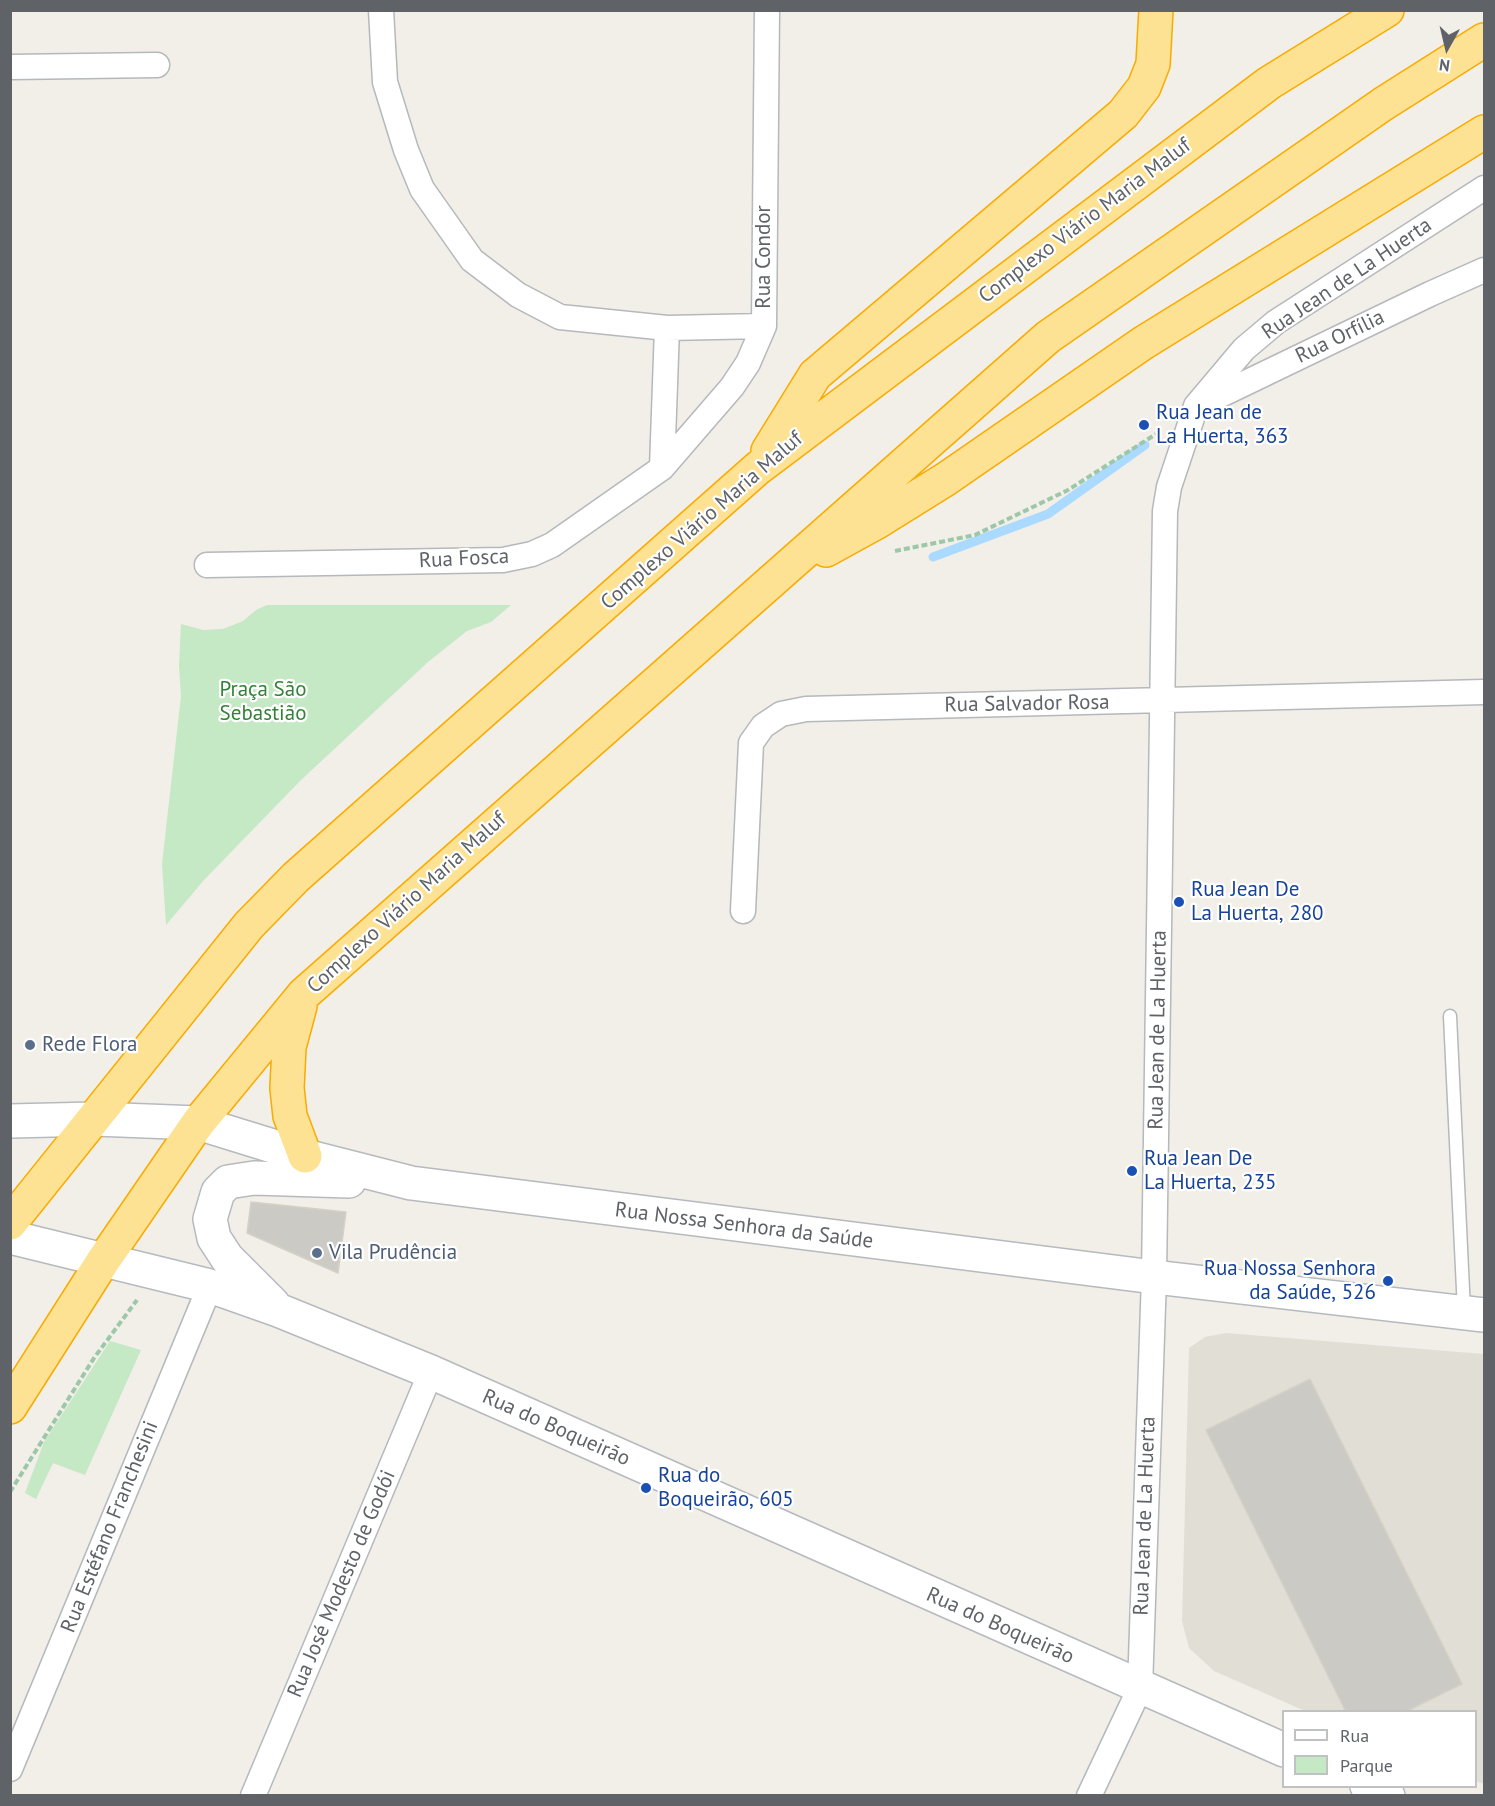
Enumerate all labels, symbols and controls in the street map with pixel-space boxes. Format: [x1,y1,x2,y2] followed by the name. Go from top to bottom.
[1417,18,1477,78] north arrow
[1438,55,1451,76] text: N
[974,133,1196,309] street label: Complexo Viário Maria Maluf
[751,205,777,309] street label: Rua Condor
[1257,213,1437,345] street label: Rua Jean de La Huerta
[1291,305,1389,369] street label: Rua Orfília
[1156,400,1289,450] place label: Rua Jean de La Huerta, 363
[1137,418,1151,432] marker: Rua Jean de La Huerta, 363
[596,427,808,615] street label: Complexo Viário Maria Maluf
[418,544,510,574] street label: Rua Fosca
[220,677,306,727] park label: Praça São Sebastião
[944,690,1110,718] street label: Rua Salvador Rosa
[302,807,512,999] street label: Complexo Viário Maria Maluf
[1191,877,1324,927] place label: Rua Jean De La Huerta, 280
[1172,895,1186,909] marker: Rua Jean De La Huerta, 280
[1144,930,1172,1130] street label: Rua Jean de La Huerta
[42,1032,138,1058] place label: Rede Flora
[23,1038,37,1052] marker: Rede Flora
[1144,1146,1277,1196] place label: Rua Jean De La Huerta, 235
[1125,1164,1139,1178] marker: Rua Jean De La Huerta, 235
[613,1198,875,1254] street label: Rua Nossa Senhora da Saúde
[329,1240,457,1266] place label: Vila Prudência
[310,1246,324,1260] marker: Vila Prudência
[1204,1256,1376,1306] place label: Rua Nossa Senhora da Saúde, 526
[1381,1274,1395,1288] marker: Rua Nossa Senhora da Saúde, 526
[478,1384,634,1472] street label: Rua do Boqueirão
[1129,1416,1161,1616] street label: Rua Jean de La Huerta
[56,1418,164,1636] street label: Rua Estéfano Franchesini
[658,1463,794,1513] place label: Rua do Boqueirão, 605
[283,1467,401,1701] street label: Rua José Modesto de Godói
[639,1481,653,1495] marker: Rua do Boqueirão, 605
[922,1582,1078,1670] street label: Rua do Boqueirão
[1282,1710,1477,1788] legend
[1340,1724,1369,1747] text: Rua
[1340,1754,1393,1777] text: Parque

